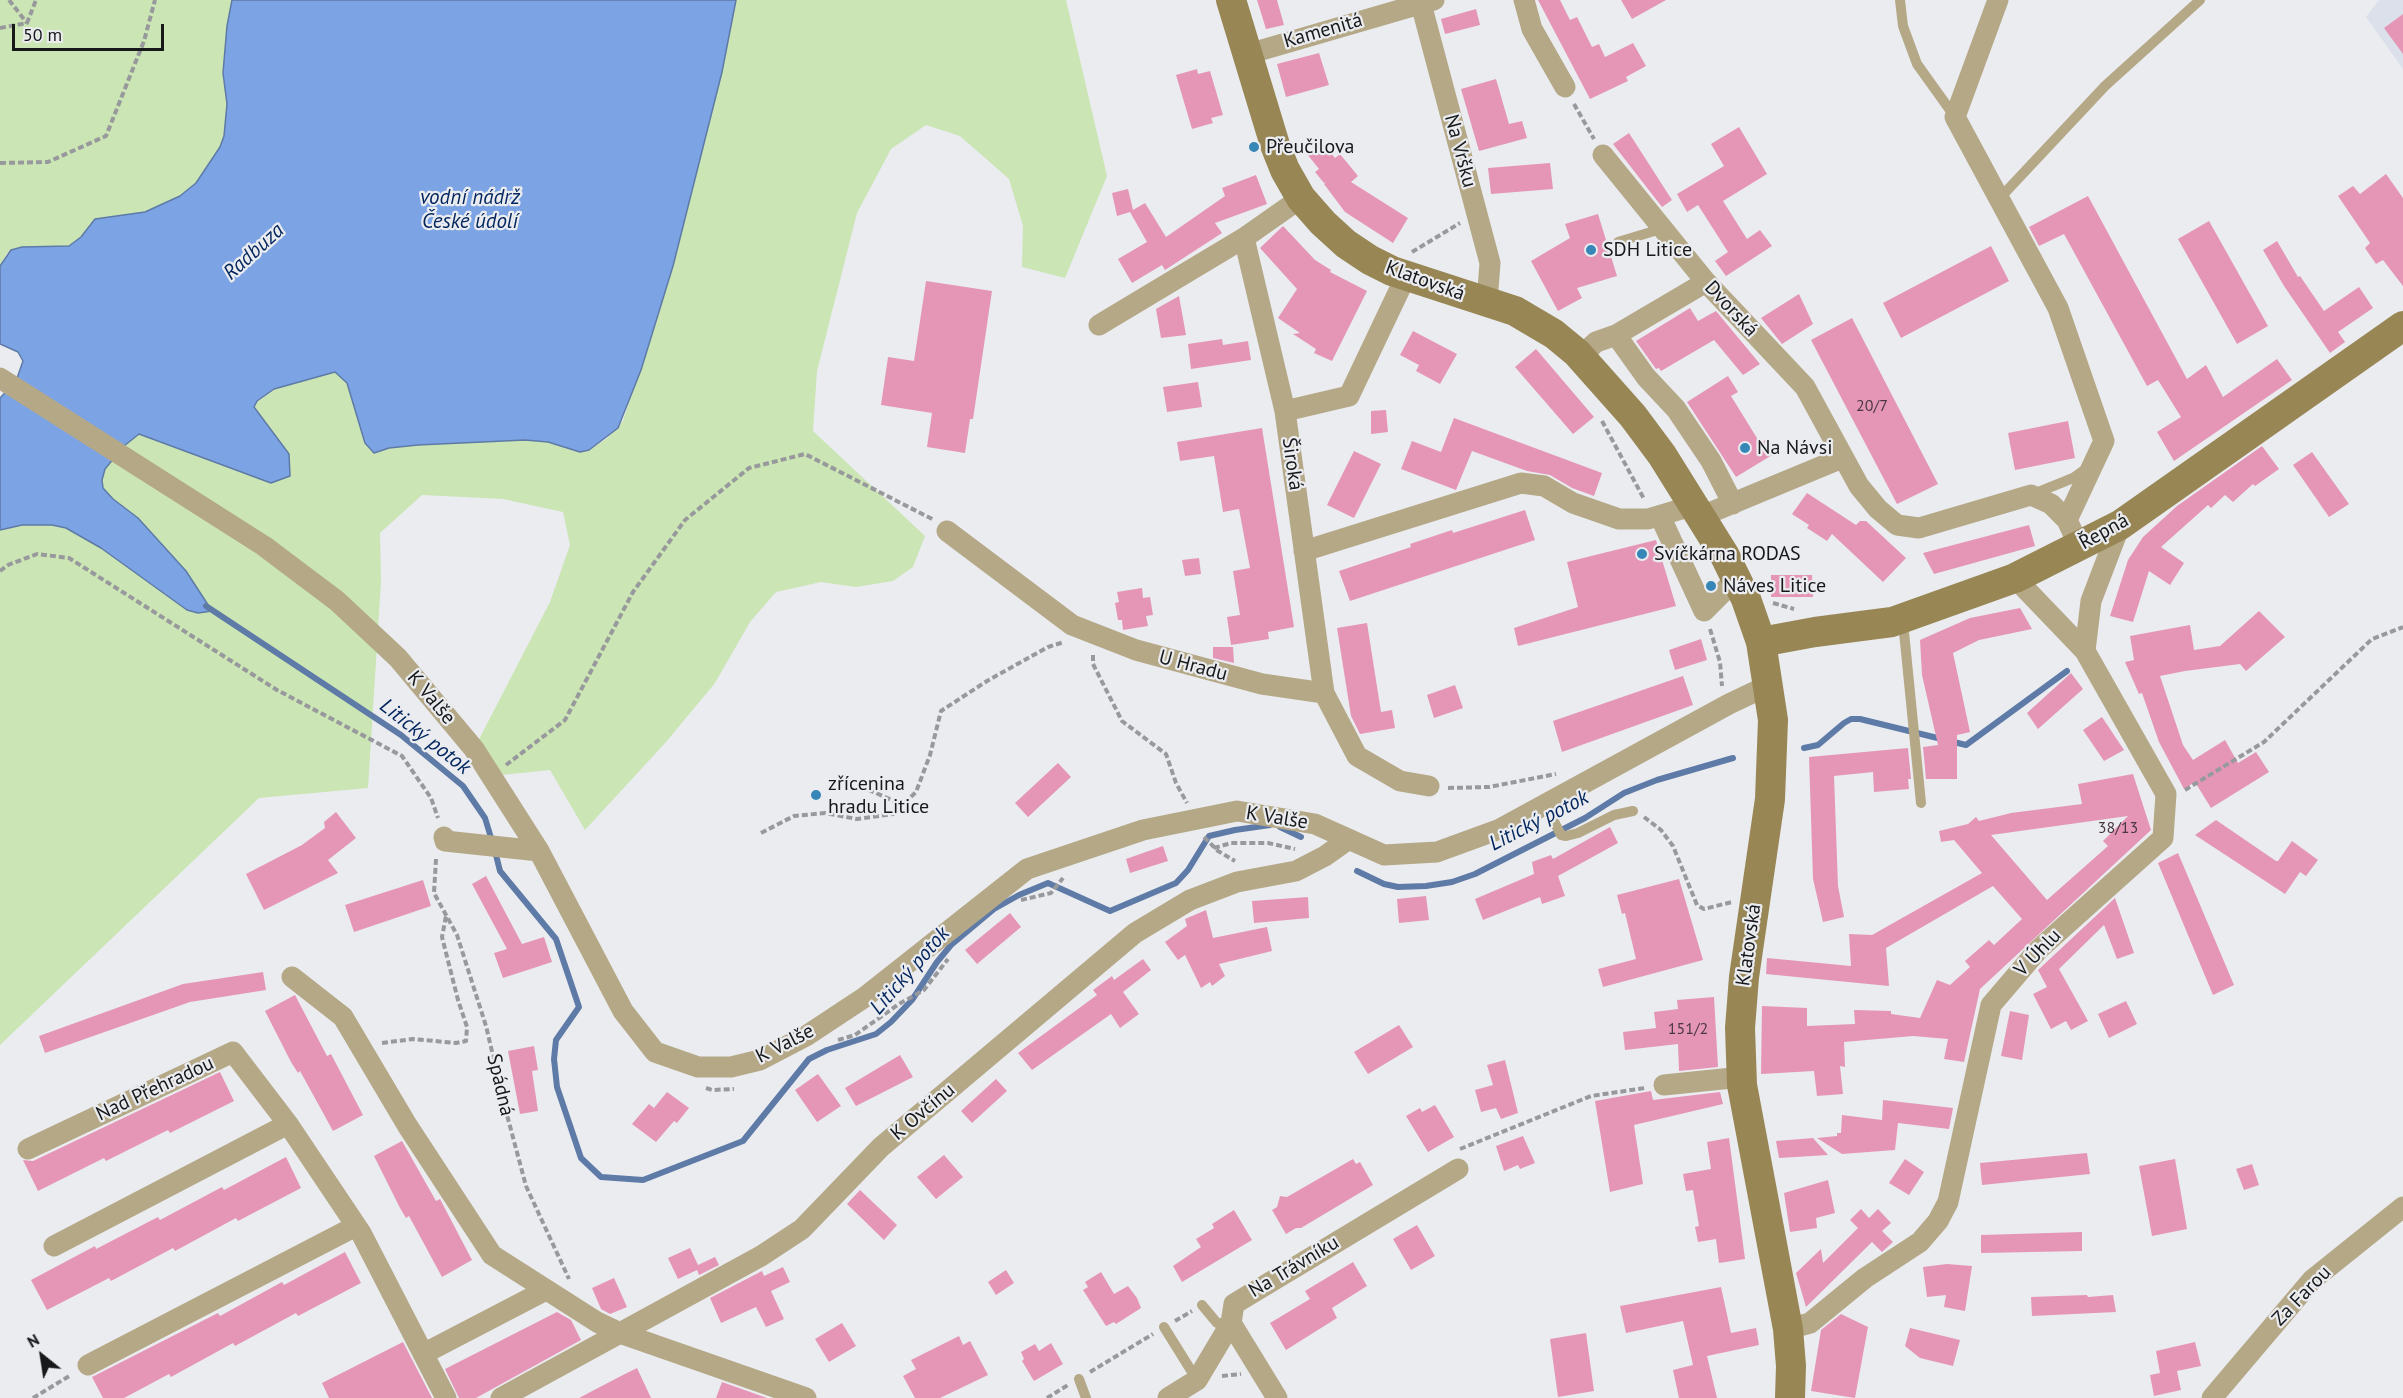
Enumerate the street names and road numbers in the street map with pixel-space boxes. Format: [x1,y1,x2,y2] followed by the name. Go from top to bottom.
[1281,8,1365,54] street label: Kamenitá
[1439,112,1481,190] street label: Na Vršku
[1382,256,1468,306] street label: Klatovská
[1699,276,1763,342] street label: Dvorská
[1276,436,1308,492] street label: Široká
[2075,509,2133,555] street label: Řepná
[1156,645,1230,687] street label: U Hradu
[402,666,460,730] street label: K Valše
[1244,801,1310,835] street label: K Valše
[1731,902,1767,988] street label: Klatovská
[2009,924,2067,982] street label: V Úhlu
[752,1019,818,1069] street label: K Valše
[92,1051,218,1127] street label: Nad Přehradou
[481,1052,519,1118] street label: Spádná
[886,1078,960,1146] street label: K Ovčínu
[1245,1231,1343,1303] street label: Na Trávníku
[2268,1261,2336,1331] street label: Za Farou

